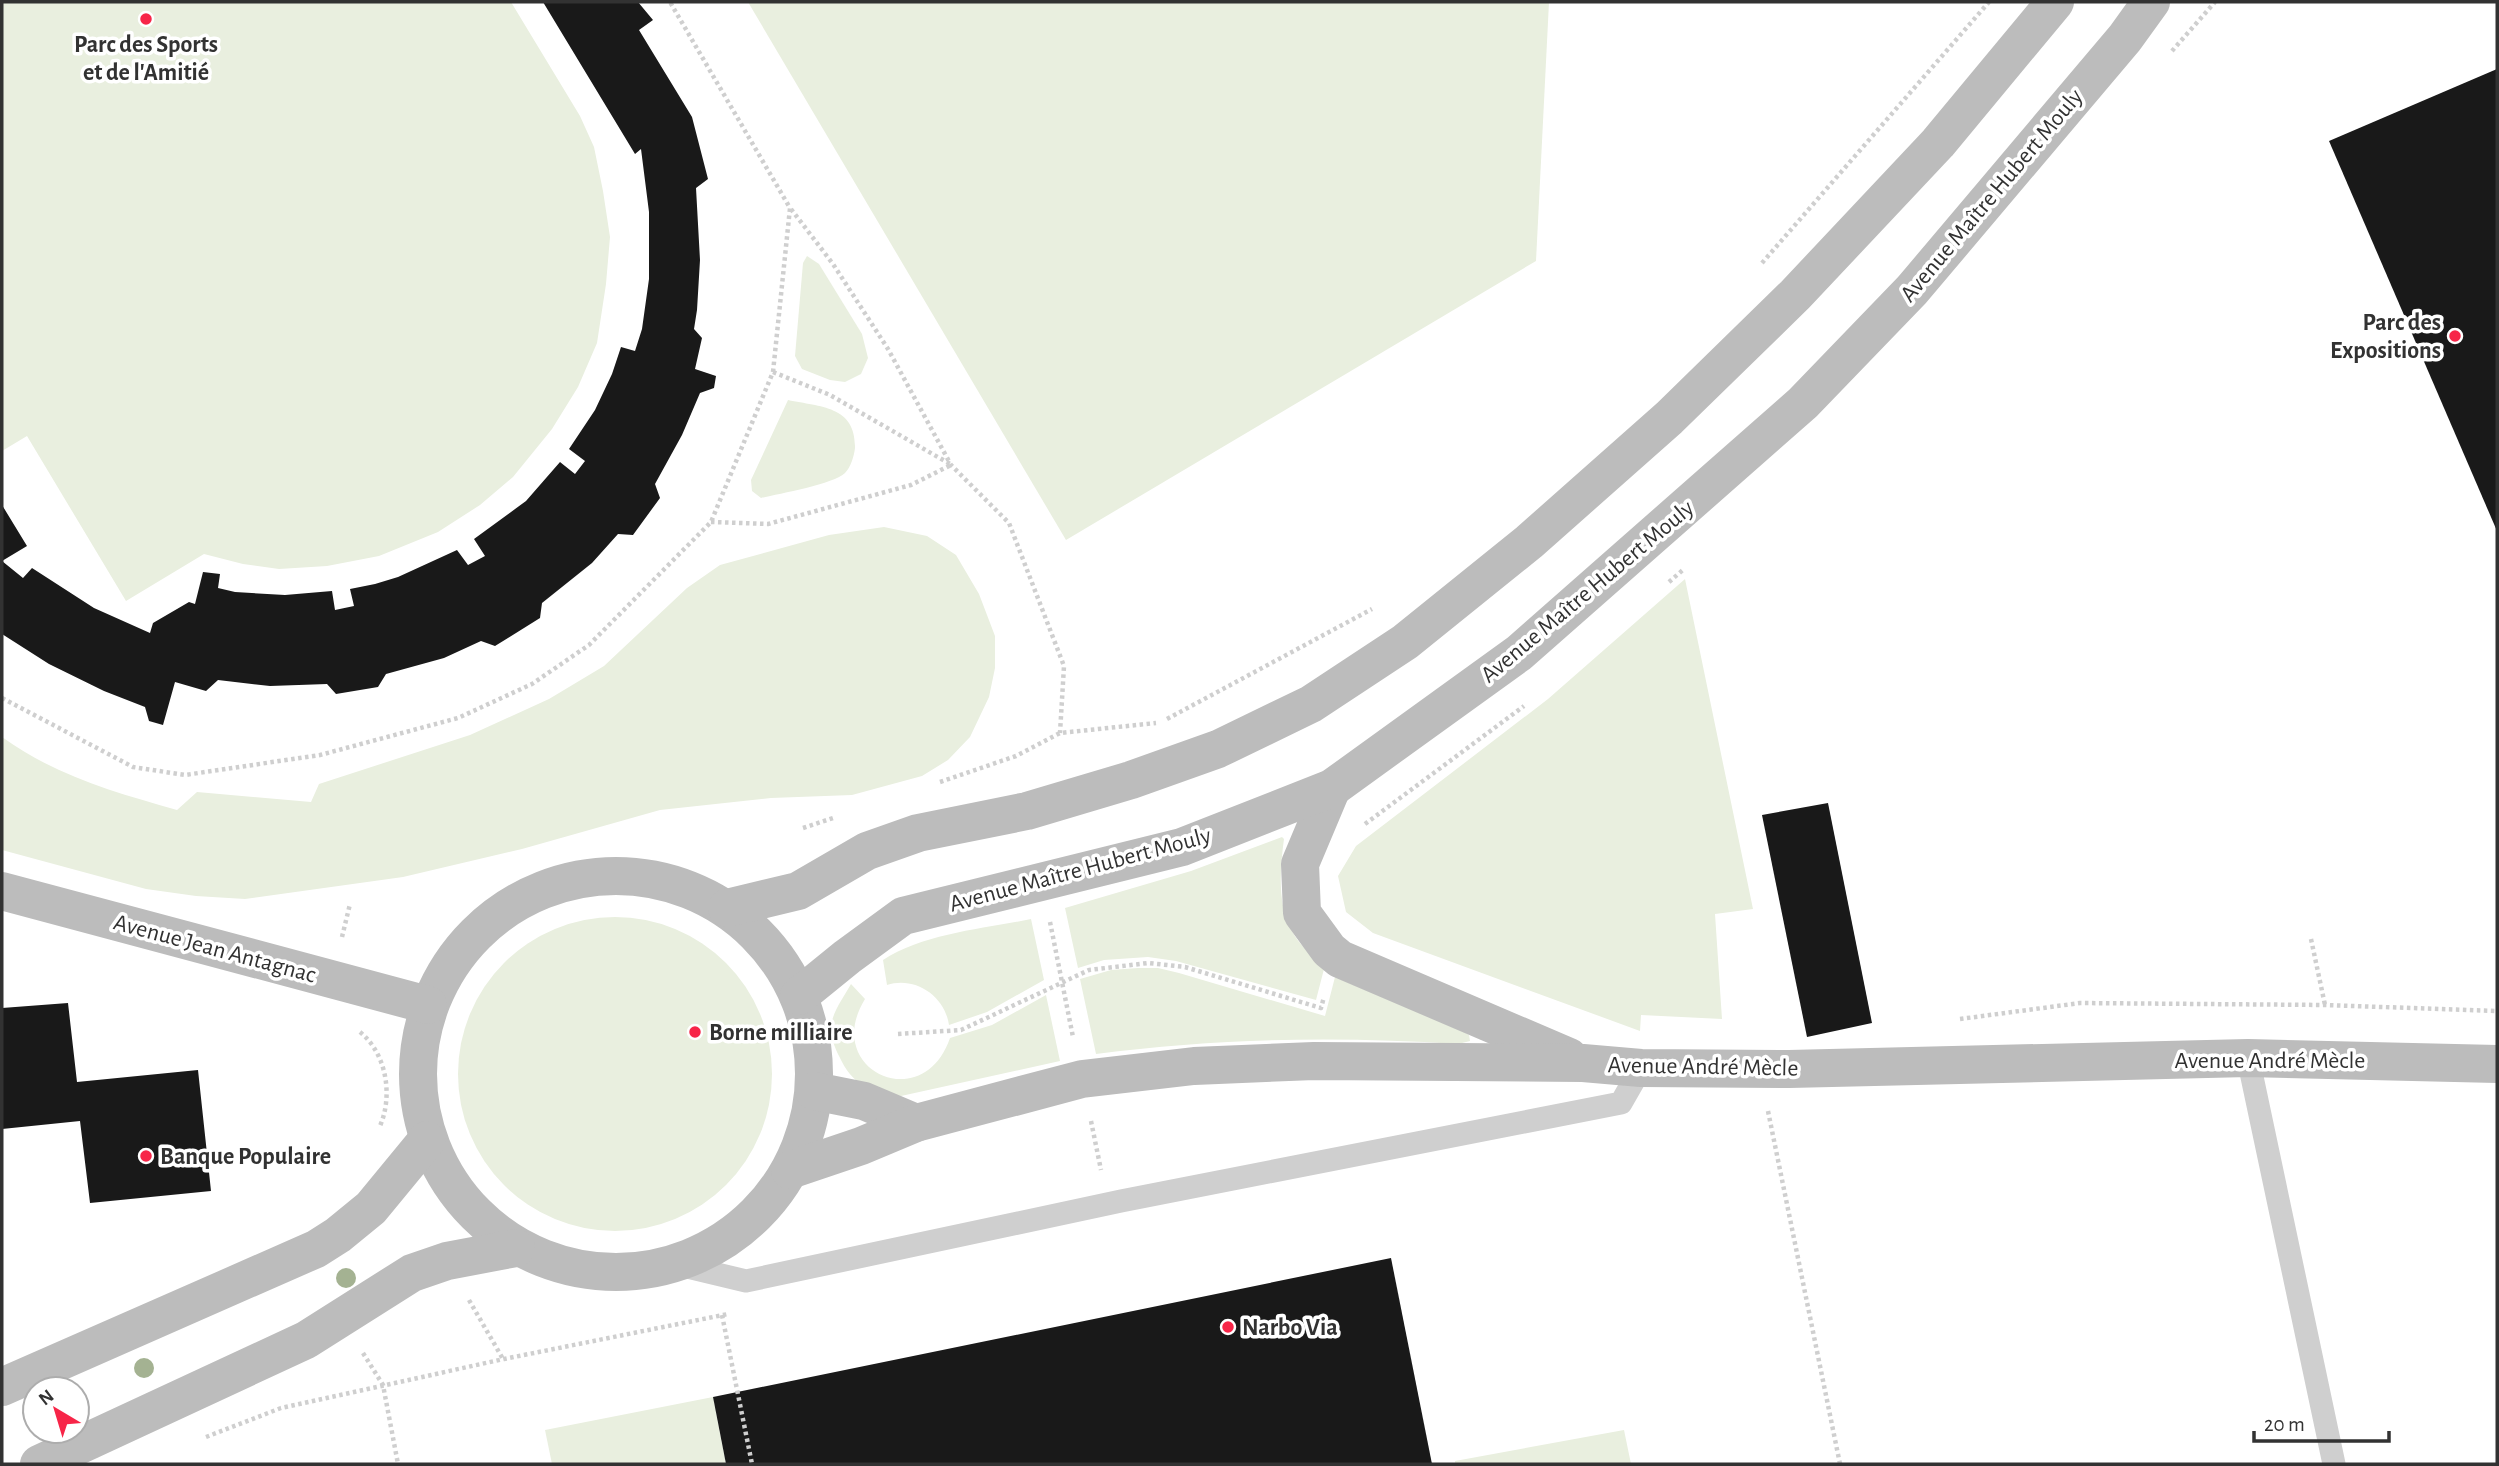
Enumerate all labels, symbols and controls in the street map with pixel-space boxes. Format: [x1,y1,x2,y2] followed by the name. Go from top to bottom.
[138,11,154,27] marker: Parc des Sports et de l'Amitié
[74,33,218,85] place label: Parc des Sports et de l'Amitié
[1896,85,2088,307] street label: Avenue Maître Hubert Mouly
[2330,311,2441,363] place label: Parc des Expositions
[2447,328,2463,344] marker: Parc des Expositions
[1477,496,1699,688] street label: Avenue Maître Hubert Mouly
[947,823,1214,916] street label: Avenue Maître Hubert Mouly
[111,910,318,988] street label: Avenue Jean Antagnac
[709,1021,852,1045] place label: Borne milliaire
[687,1024,703,1040] marker: Borne milliaire
[2175,1049,2365,1073] street label: Avenue André Mècle
[1607,1053,1799,1081] street label: Avenue André Mècle
[160,1145,331,1169] place label: Banque Populaire
[138,1148,154,1164] marker: Banque Populaire
[1242,1316,1338,1340] place label: Narbo Via
[1220,1319,1236,1335] marker: Narbo Via
[21,1375,91,1445] north arrow
[35,1386,58,1409] text: N
[2254,1400,2389,1444] scale bar
[2264,1414,2305,1435] text: 20 m

